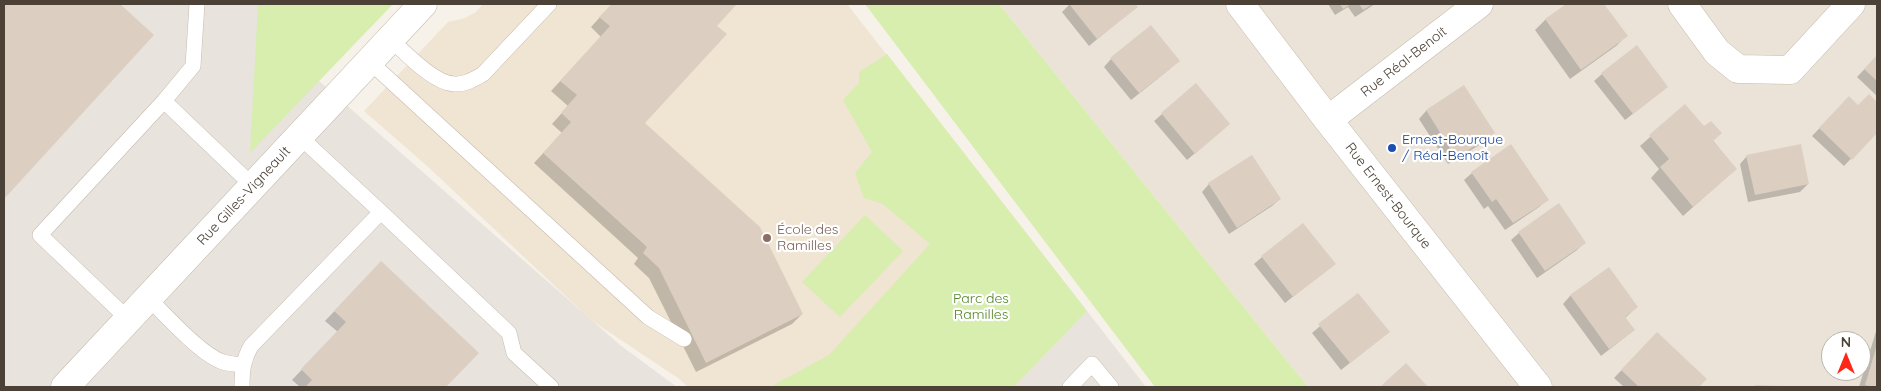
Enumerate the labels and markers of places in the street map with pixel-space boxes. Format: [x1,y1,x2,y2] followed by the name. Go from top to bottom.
[1402,132,1503,164] place label: Ernest-Bourque / Réal-Benoît
[1386,142,1398,154] marker: Ernest-Bourque / Réal-Benoît
[777,222,838,254] place label: École des Ramilles
[761,232,773,244] marker: École des Ramilles

